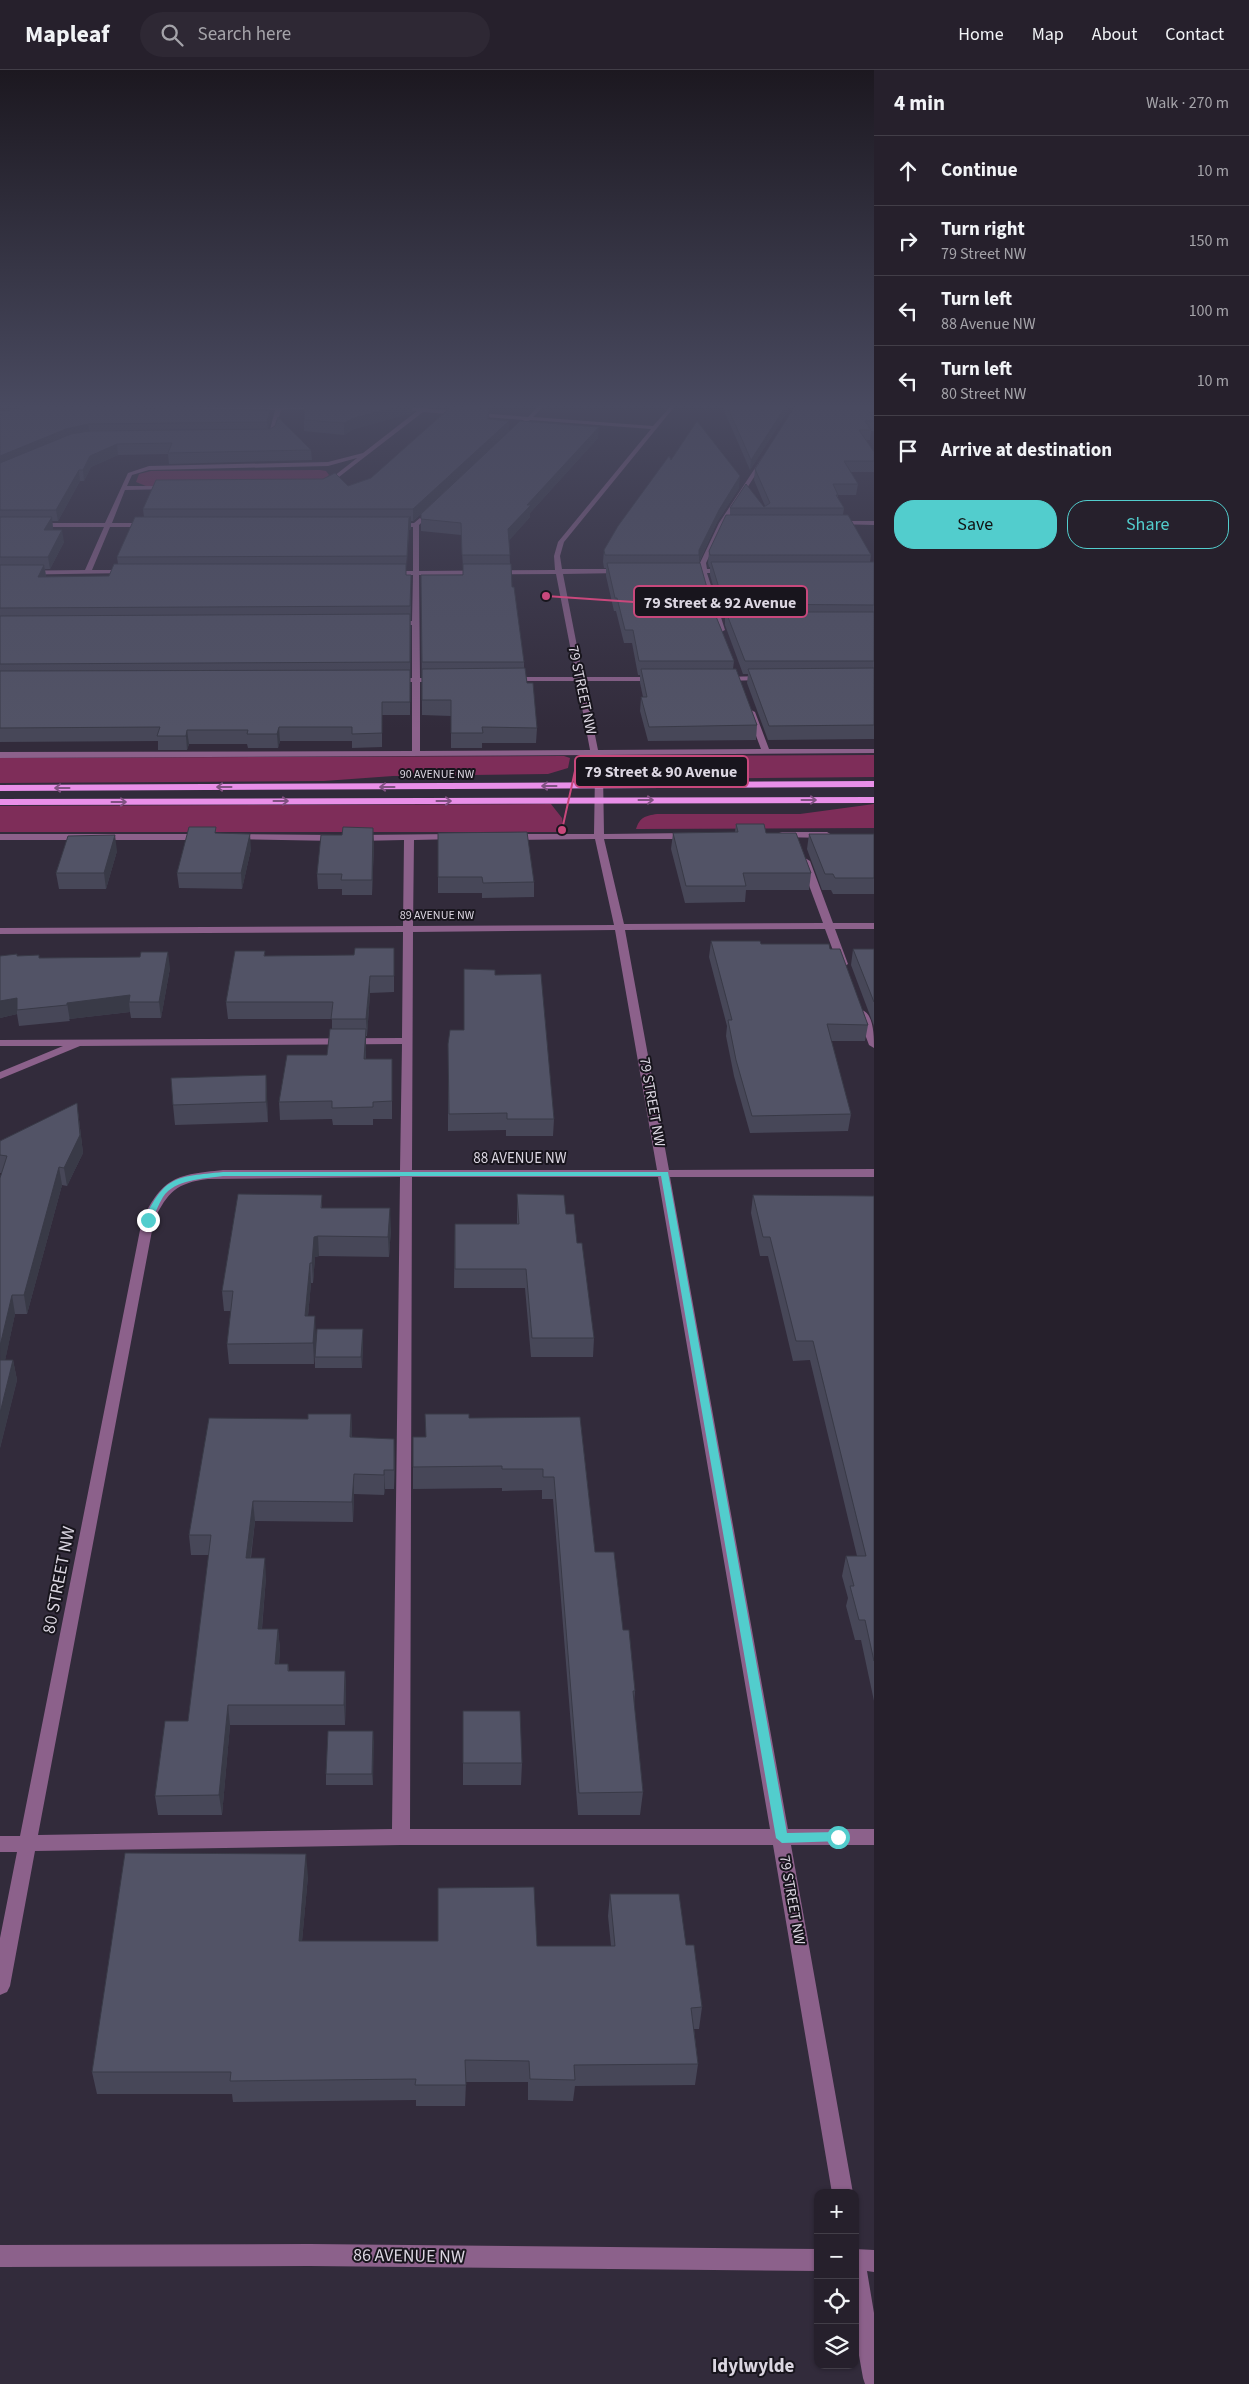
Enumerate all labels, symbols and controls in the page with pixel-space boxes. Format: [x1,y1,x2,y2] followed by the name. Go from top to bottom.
[140,12,490,57] search box
[25,17,110,52] text: Mapleaf
[158,21,186,49] icon: search
[198,21,291,48] text: Search here
[958,22,1004,47] text: Home
[1032,22,1064,47] text: Map
[1092,22,1137,47] text: About
[1165,22,1224,47] text: Contact
[894,88,945,118] text: 4 min
[1146,92,1229,114] text: Walk · 270 m
[894,157,922,185] icon: ahead
[941,157,1018,184] text: Continue
[1197,160,1229,182] text: 10 m
[941,216,1025,243] text: Turn right
[894,227,922,255] icon: right
[1189,230,1229,252] text: 150 m
[941,243,1026,265] text: 79 Street NW
[941,286,1012,313] text: Turn left
[894,297,922,325] icon: left
[1189,300,1229,322] text: 100 m
[941,313,1036,335] text: 88 Avenue NW
[941,356,1012,383] text: Turn left
[894,367,922,395] icon: left
[1197,370,1229,392] text: 10 m
[941,383,1026,405] text: 80 Street NW
[894,437,922,465] icon: arrive
[941,437,1112,464] text: Arrive at destination
[894,500,1057,549] button: Save
[1067,500,1229,549] button: Share
[634,586,807,617] callout: 79 Street & 92 Avenue
[644,592,796,614] text: 79 Street & 92 Avenue
[562,644,602,737] street label: 79 STREET NW
[575,756,748,787] callout: 79 Street & 90 Avenue
[585,761,737,783] text: 79 Street & 90 Avenue
[400,766,475,783] street label: 90 AVENUE NW
[542,781,558,791] one-way arrow
[217,782,233,792] one-way arrow
[379,782,396,792] one-way arrow
[54,783,70,793] one-way arrow
[638,795,654,805] one-way arrow
[800,795,817,805] one-way arrow
[272,796,289,806] one-way arrow
[435,796,451,806] one-way arrow
[110,797,126,807] one-way arrow
[400,907,475,924] street label: 89 AVENUE NW
[634,1056,670,1149] street label: 79 STREET NW
[473,1148,567,1169] street label: 88 AVENUE NW
[137,1209,160,1232] route end
[36,1524,82,1636] street label: 80 STREET NW
[827,1826,850,1849] route start
[774,1854,810,1947] street label: 79 STREET NW
[814,2189,859,2369] map controls
[814,2189,859,2234] button: +
[814,2234,859,2279] button: −
[353,2243,465,2269] street label: 86 AVENUE NW
[814,2279,859,2324] button: locate
[814,2324,859,2369] button: layers
[712,2353,795,2380] district label: Idylwylde

